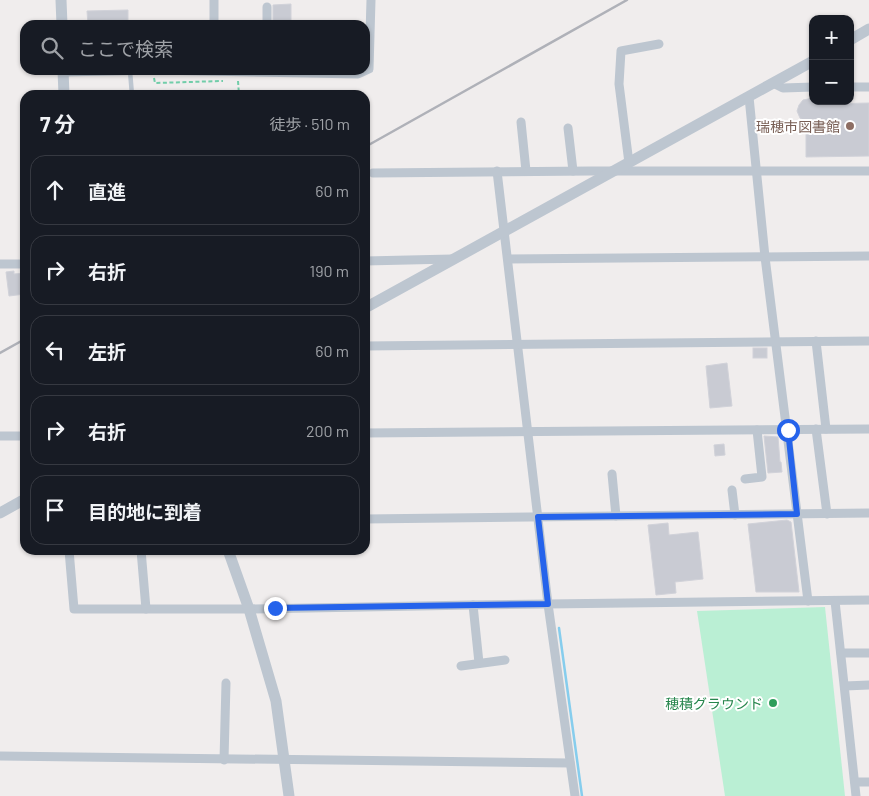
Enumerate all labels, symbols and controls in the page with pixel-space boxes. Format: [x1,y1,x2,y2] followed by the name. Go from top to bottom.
[809,15,854,105] map controls
[809,15,854,60] button: +
[20,20,370,75] search box
[38,34,66,62] icon: search
[78,37,173,60] text: ここで検索
[809,60,854,105] button: −
[40,111,76,136] text: 7 分
[269,114,350,133] text: 徒歩 · 510 m
[756,118,840,135] place label: 瑞穂市図書館
[844,120,856,132] marker: 瑞穂市図書館
[41,176,69,204] icon: ahead
[88,180,126,203] text: 直進
[315,181,349,200] text: 60 m
[41,256,69,284] icon: right
[88,260,126,283] text: 右折
[310,261,349,280] text: 190 m
[41,336,69,364] icon: left
[88,340,126,363] text: 左折
[315,341,349,360] text: 60 m
[41,416,69,444] icon: right
[777,419,800,442] route start
[88,420,126,443] text: 右折
[306,421,349,440] text: 200 m
[41,496,69,524] icon: arrive
[88,500,202,523] text: 目的地に到着
[264,597,287,620] route end
[665,695,763,712] place label: 穂積グラウンド
[767,697,779,709] marker: 穂積グラウンド

